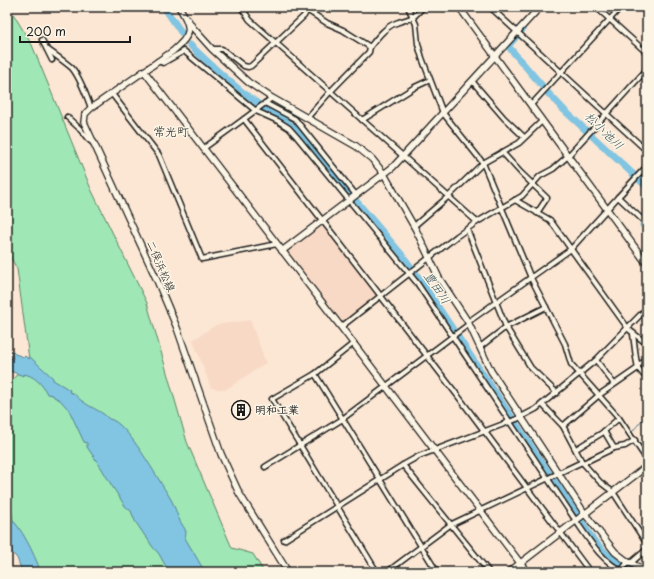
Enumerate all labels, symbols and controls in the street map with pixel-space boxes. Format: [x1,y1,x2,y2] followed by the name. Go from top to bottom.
[20,18,130,44] scale bar
[26,22,66,40] text: 200 m
[581,107,628,153] water label: 松小池川
[153,122,189,140] district label: 常光町
[143,237,180,294] street label: 二俣浜松線
[420,267,455,307] water label: 豊田川
[230,399,252,421] building icon: 明和工業
[255,401,299,418] place label: 明和工業

